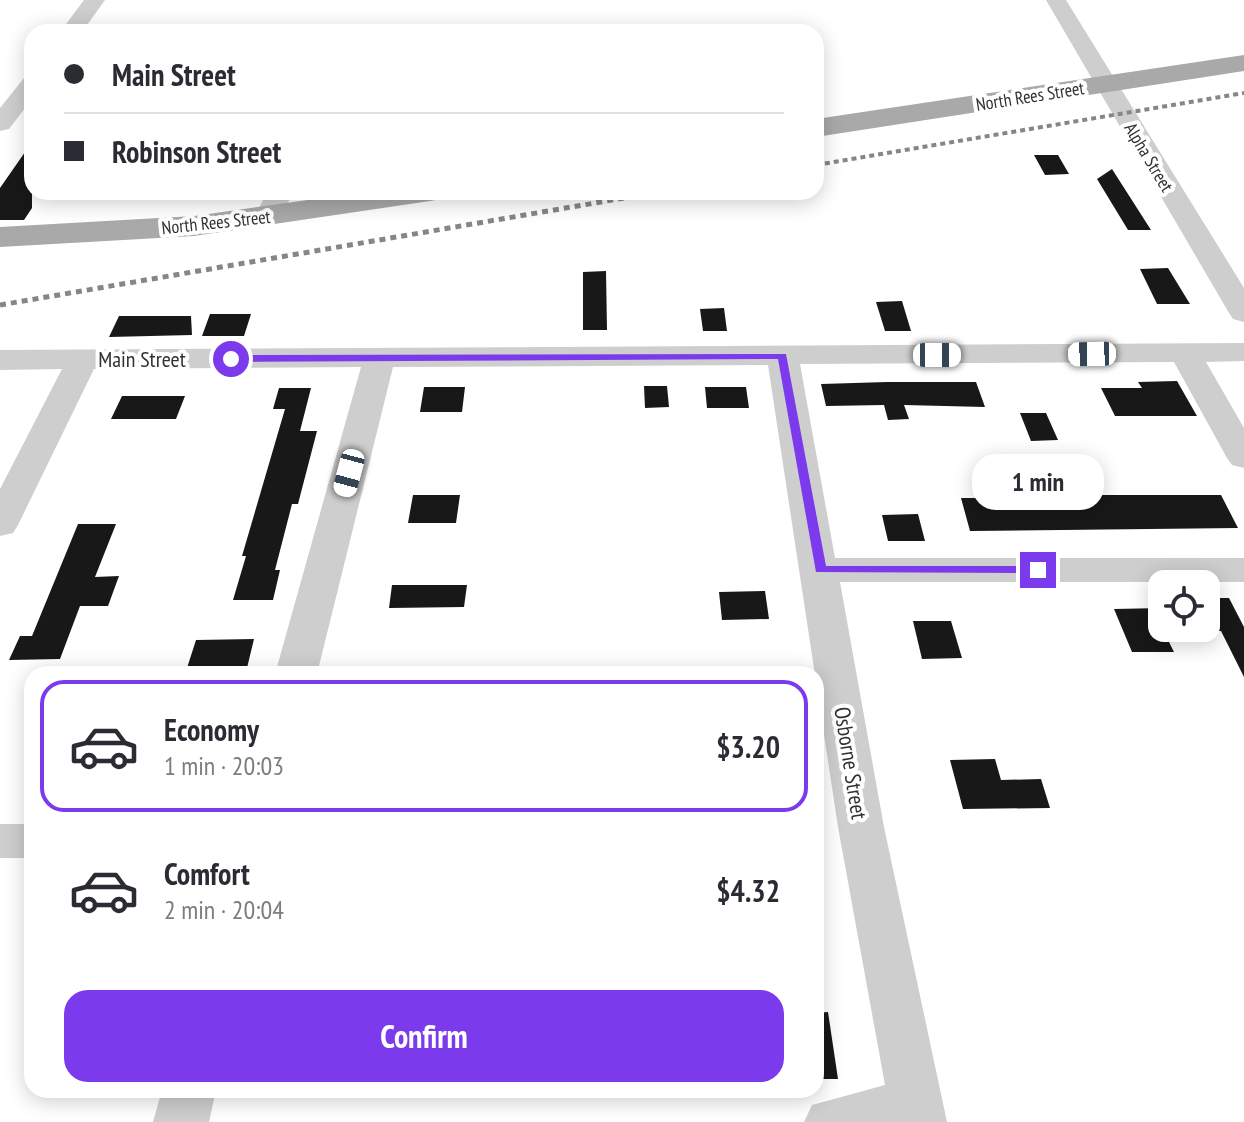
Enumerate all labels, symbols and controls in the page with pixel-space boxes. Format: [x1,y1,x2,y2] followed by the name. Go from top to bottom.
[112,55,236,94] text: Main Street
[974,76,1086,116] street label: North Rees Street
[1119,118,1179,196] street label: Alpha Street
[112,132,281,171] text: Robinson Street
[160,205,272,239] street label: North Rees Street
[213,341,249,377] route start
[1068,342,1116,366] car
[913,343,961,367] car
[98,345,186,373] street label: Main Street
[331,447,367,499] car
[972,454,1104,510] callout: 1 min
[1012,465,1064,498] text: 1 min
[1020,552,1056,588] route end
[1148,570,1220,642] map controls
[1148,570,1220,642] button: locate
[828,705,874,821] street label: Osborne Street
[68,710,140,782] icon: car
[164,710,259,749] text: Economy
[716,727,780,766] text: $3.20
[164,749,284,782] text: 1 min · 20:03
[68,854,140,926] icon: car
[164,854,250,893] text: Comfort
[716,871,780,910] text: $4.32
[164,893,284,926] text: 2 min · 20:04
[64,990,784,1082] button: Confirm

